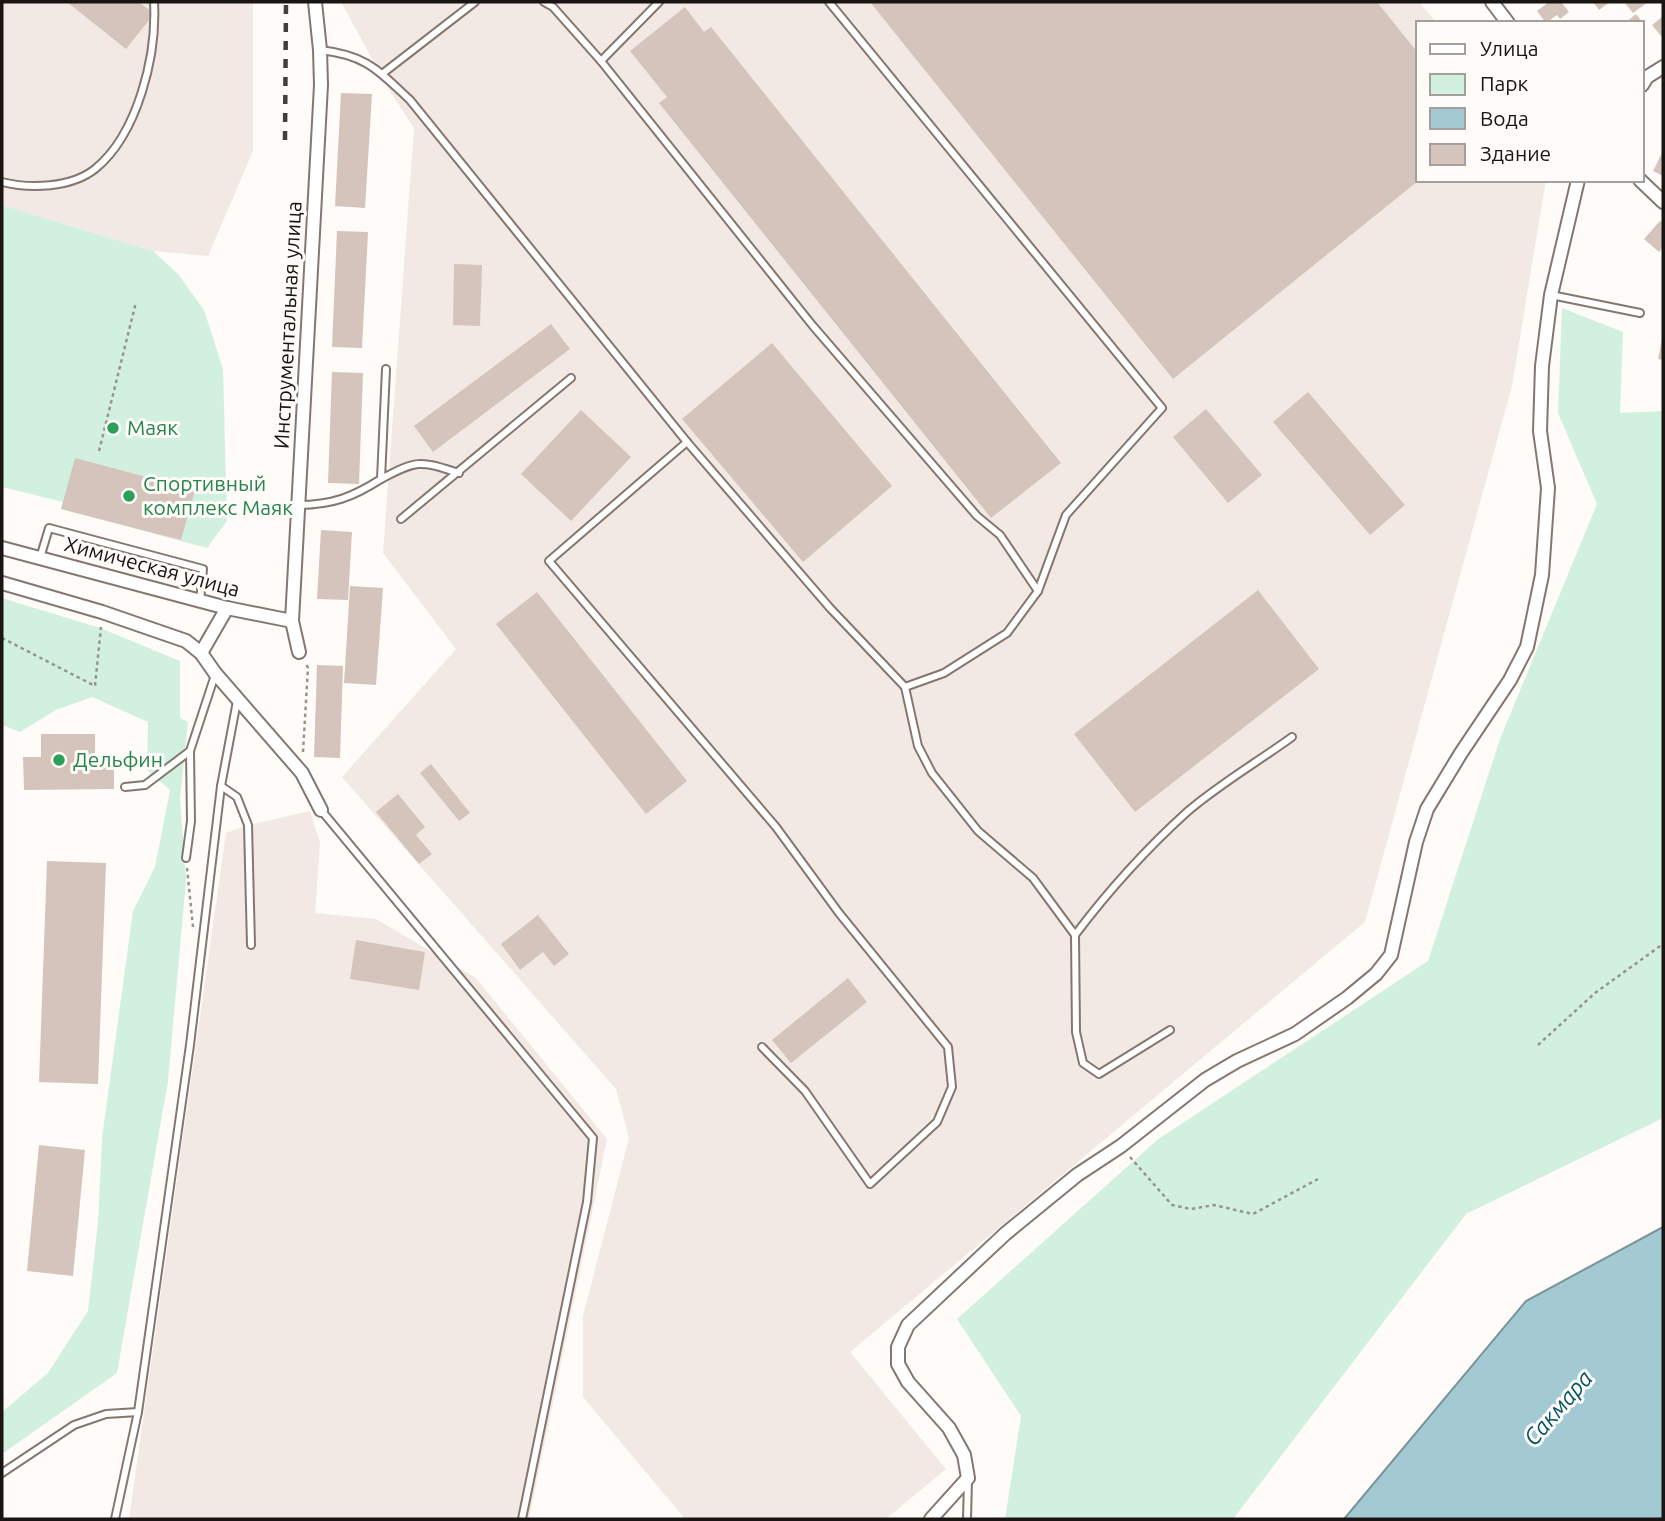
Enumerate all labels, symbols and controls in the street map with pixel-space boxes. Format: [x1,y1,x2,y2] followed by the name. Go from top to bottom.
[1416,21,1644,182] legend
[1480,36,1538,60] text: Улица
[1480,71,1529,95] text: Парк
[1480,106,1529,130] text: Вода
[1480,141,1551,165] text: Здание
[269,200,305,449] street label: Инструментальная улица
[127,415,178,439] place label: Маяк
[105,420,121,436] marker: Маяк
[143,471,293,519] place label: Спортивный комплекс Маяк
[121,488,137,504] marker: Спортивный комплекс Маяк
[62,531,243,601] street label: Химическая улица
[73,747,163,771] place label: Дельфин
[51,752,67,768] marker: Дельфин
[1518,1365,1597,1450] water label: Сакмара

